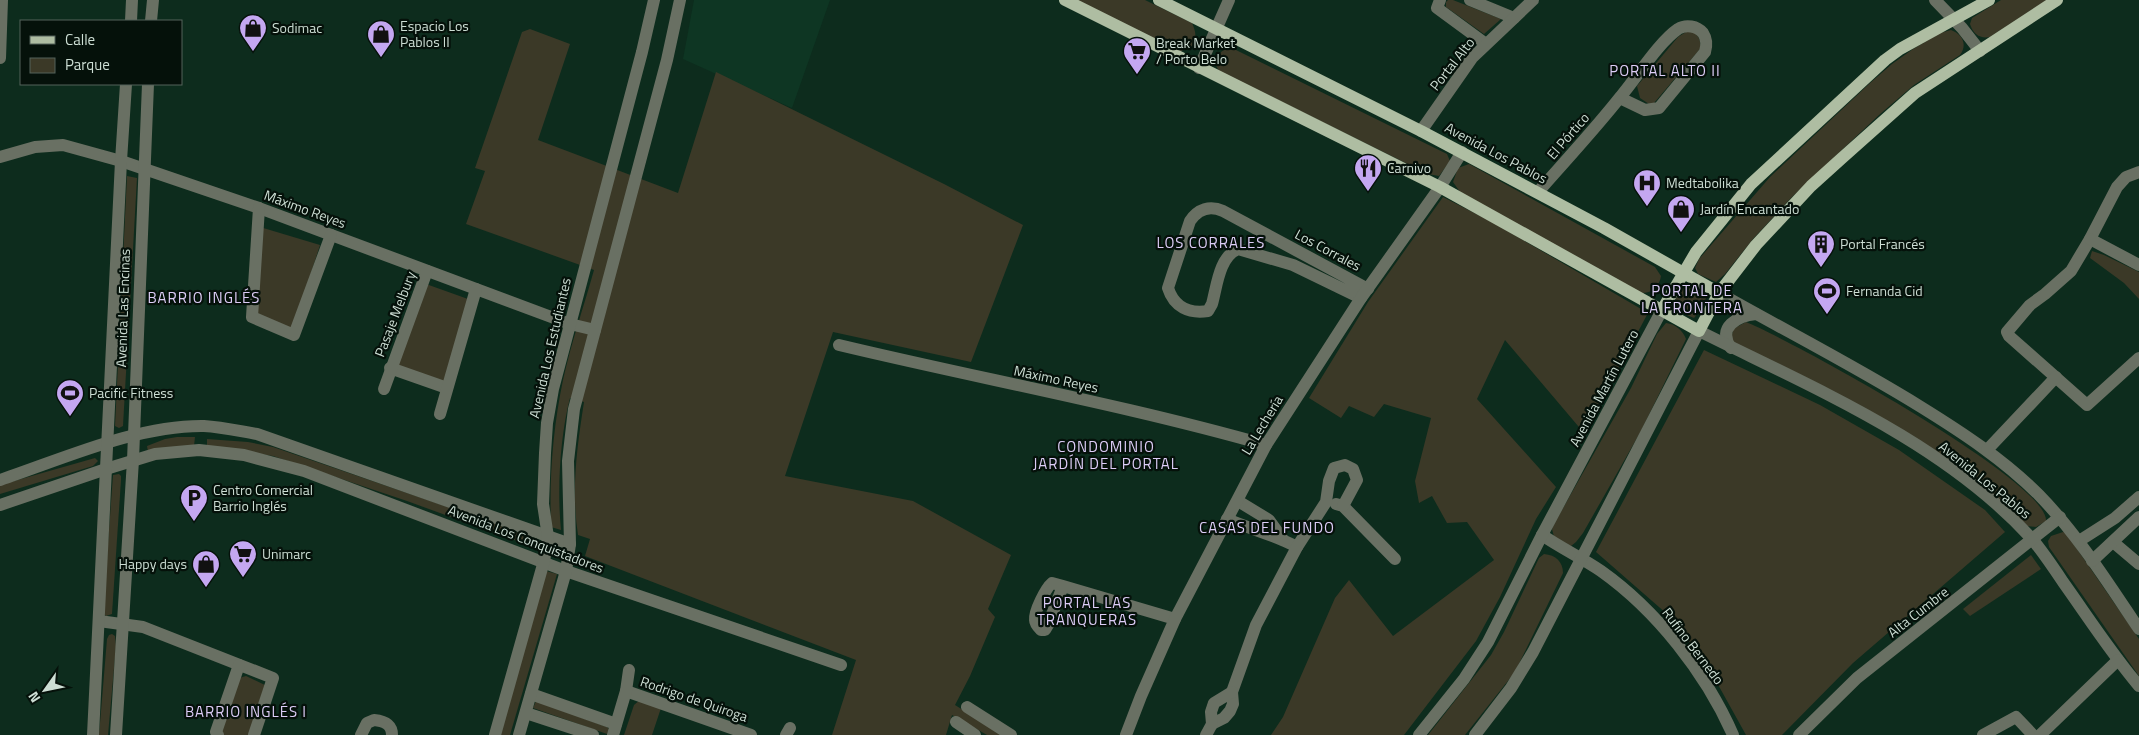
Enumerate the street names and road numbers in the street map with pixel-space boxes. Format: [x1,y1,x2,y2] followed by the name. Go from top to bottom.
[1424,33,1479,95] street label: Portal Alto
[1541,108,1594,164] street label: El Pórtico
[1441,117,1551,188] street label: Avenida Los Pablos
[261,184,349,233] street label: Máximo Reyes
[1292,223,1365,276] street label: Los Corrales
[110,248,135,368] street label: Avenida Las Encinas
[369,268,421,360] street label: Pasaje Melbury
[523,276,576,420] street label: Avenida Los Estudiantes
[1564,325,1643,450] street label: Avenida Martín Lutero
[1012,359,1100,398] street label: Máximo Reyes
[1236,391,1288,458] street label: La Lechería
[1935,436,2036,523] street label: Avenida Los Pablos
[445,499,607,578] street label: Avenida Los Conquistadores
[1883,581,1953,642] street label: Alta Cumbre
[1657,603,1729,689] street label: Rufino Bernedo
[638,670,751,727] street label: Rodrigo de Quiroga

